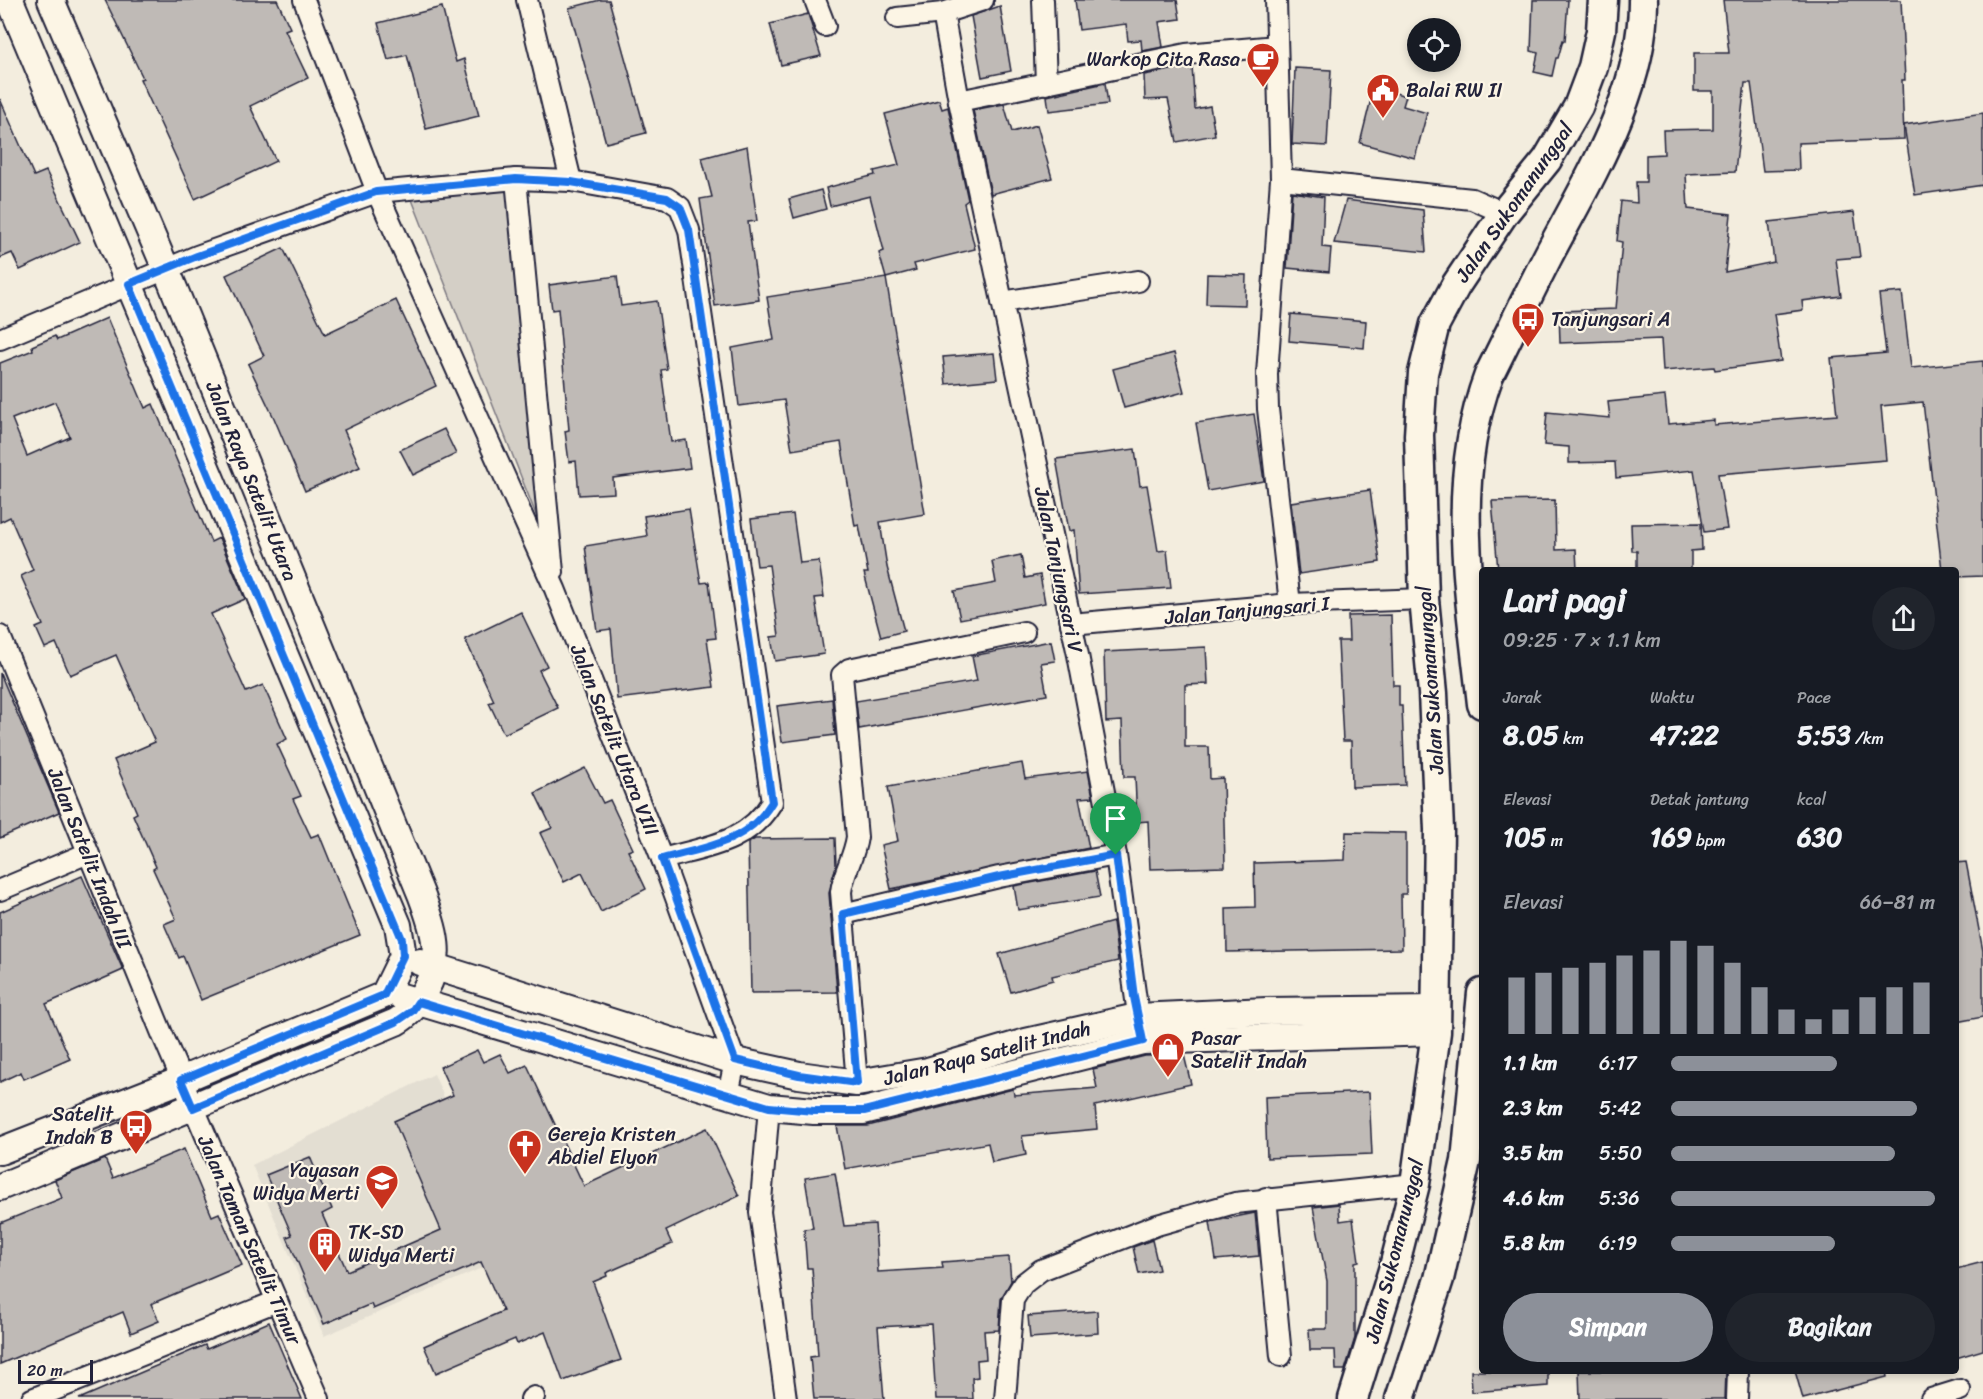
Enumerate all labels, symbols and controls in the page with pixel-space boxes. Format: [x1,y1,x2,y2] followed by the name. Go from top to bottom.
[1407,18,1461,72] map controls
[1407,18,1461,72] button: locate
[1245,41,1281,88] cafe icon: Warkop Cita Rasa
[1086,42,1240,77] place label: Warkop Cita Rasa
[1365,72,1401,119] public building icon: Balai RW II
[1406,73,1503,108] place label: Balai RW II
[1445,115,1583,291] street label: Jalan Sukomanunggal
[1510,301,1546,348] bus stop icon: Tanjungsari A
[1551,302,1671,337] place label: Tanjungsari A
[195,375,308,586] street label: Jalan Raya Satelit Utara
[1024,483,1093,657] street label: Jalan Tanjungsari V
[1503,571,1626,629] text: Lari pagi
[1406,584,1455,776] street label: Jalan Sukomanunggal
[1162,586,1332,635] street label: Jalan Tanjungsari I
[1872,587,1935,650] button: share
[1503,623,1661,658] text: 09:25 · 7 × 1.1 km
[560,638,669,841] street label: Jalan Satelit Utara VIII
[1503,683,1542,712] text: Jarak
[1650,683,1694,712] text: Waktu
[1797,683,1831,712] text: Pace
[1503,712,1559,758] text: 8.05
[1650,712,1719,758] text: 47:22
[1797,712,1851,758] text: 5:53
[1559,724,1584,753] text: km
[1851,724,1884,753] text: /km
[37,761,142,955] street label: Jalan Satelit Indah III
[1503,785,1551,814] text: Elevasi
[1650,785,1749,814] text: Detak jantung
[1797,785,1826,814] text: kcal
[1090,793,1141,855] pin
[1099,802,1132,835] icon: arrive
[1503,814,1546,860] text: 105
[1650,814,1692,860] text: 169
[1797,814,1842,860] text: 630
[1546,826,1563,855] text: m
[1692,826,1726,855] text: bpm
[1503,885,1563,920] text: Elevasi
[1860,885,1935,920] text: 66–81 m
[879,1011,1094,1096] street label: Jalan Raya Satelit Indah
[1191,1021,1307,1079] place label: Pasar Satelit Indah
[1150,1031,1186,1078] shop icon: Pasar Satelit Indah
[1503,1046,1557,1081] text: 1.1 km
[1599,1046,1636,1081] text: 6:17
[1503,1091,1563,1126] text: 2.3 km
[1599,1091,1641,1126] text: 5:42
[44,1097,114,1155] place label: Satelit Indah B
[118,1108,154,1155] bus stop icon: Satelit Indah B
[547,1117,676,1175] place label: Gereja Kristen Abdiel Elyon
[507,1128,543,1175] church icon: Gereja Kristen Abdiel Elyon
[187,1129,312,1352] street label: Jalan Taman Satelit Timur
[1503,1136,1563,1171] text: 3.5 km
[1599,1136,1642,1171] text: 5:50
[253,1153,360,1211] place label: Yayasan Widya Merti
[1354,1155,1434,1348] street label: Jalan Sukomanunggal
[364,1163,400,1210] school or university icon: Yayasan Widya Merti
[1503,1181,1564,1216] text: 4.6 km
[1599,1181,1640,1216] text: 5:36
[348,1215,456,1273] place label: TK-SD Widya Merti
[307,1226,343,1273] building icon: TK-SD Widya Merti
[1503,1226,1565,1261] text: 5.8 km
[1599,1226,1637,1261] text: 6:19
[1503,1293,1713,1362] button: Simpan
[1725,1293,1935,1362] button: Bagikan
[27,1356,63,1385] text: 20 m
[18,1357,93,1384] scale bar

